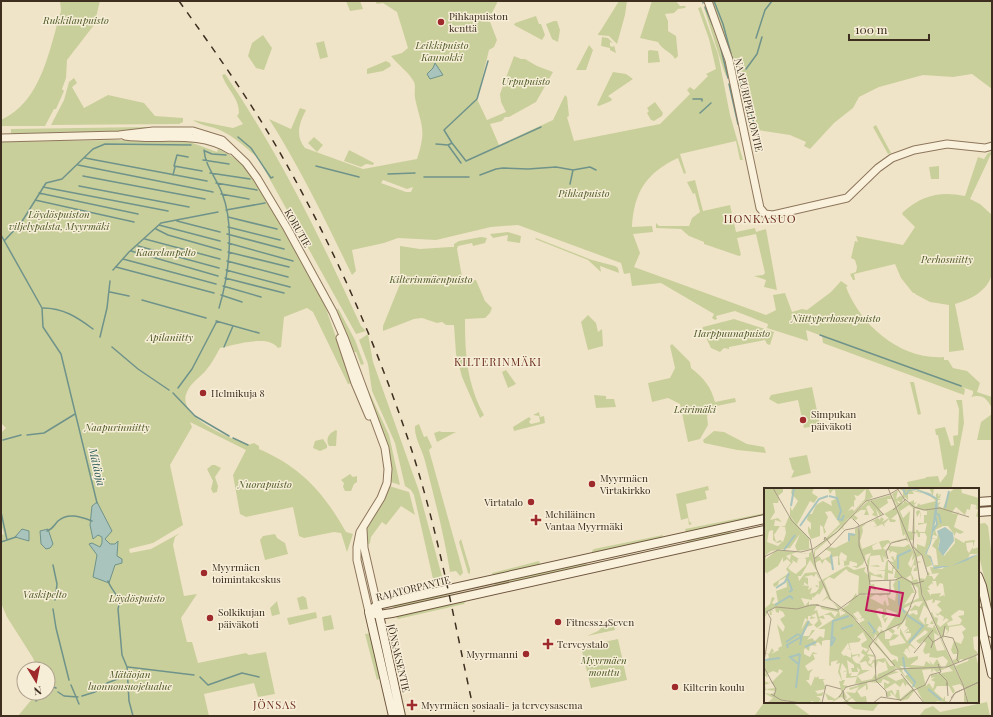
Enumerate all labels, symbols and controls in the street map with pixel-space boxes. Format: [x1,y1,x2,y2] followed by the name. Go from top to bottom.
[449,9,508,35] place label: Pihkapuiston kenttä
[42,13,109,27] park label: Rukkilanpuisto
[849,16,929,42] scale bar
[436,17,446,27] marker: Pihkapuiston kenttä
[855,21,888,37] text: 100 m
[414,38,469,64] park label: Leikkipuisto Kaunokki
[731,57,767,153] street label: NAAPURIPELLONTIE
[502,74,550,88] park label: Urpupuisto
[557,186,610,200] park label: Pihkapuisto
[281,206,315,250] street label: KORUTIE
[9,207,110,233] park label: Löydöspuiston viljelypalsta, Myyrmäki
[723,210,797,226] district label: HONKASUO
[135,245,196,259] park label: Kaarelanpelto
[920,252,973,266] park label: Perhosniitty
[388,272,473,286] park label: Kilterinmäenpuisto
[790,311,881,325] park label: Niittyperhosenpuisto
[693,326,770,340] park label: Harppuunapuisto
[146,330,193,344] park label: Apilaniitty
[454,354,542,369] district label: KILTERINMÄKI
[211,386,265,400] place label: Helmikuja 8
[198,388,208,398] marker: Helmikuja 8
[673,402,717,416] park label: Leirimäki
[811,407,856,433] place label: Simpukan päiväkoti
[798,415,808,425] marker: Simpukan päiväkoti
[83,420,150,434] park label: Naapurinniitty
[86,445,109,488] water label: Mätäoja
[599,471,651,497] place label: Myyrmäen Virtakirkko
[237,477,292,491] park label: Nuorapuisto
[587,479,597,489] marker: Myyrmäen Virtakirkko
[764,488,979,703] inset map
[483,495,524,509] place label: Virtatalo
[526,497,536,507] marker: Virtatalo
[544,507,623,533] place label: Mehiläinen Vantaa Myyrmäki
[530,514,542,526] marker: Mehiläinen Vantaa Myyrmäki
[212,560,281,586] place label: Myyrmäen toimintakeskus
[199,568,209,578] marker: Myyrmäen toimintakeskus
[374,572,452,604] street label: RAJATORPANTIE
[23,587,67,601] park label: Vaskipelto
[108,591,165,605] park label: Löydöspuisto
[218,605,265,631] place label: Solkikujan päiväkoti
[205,613,215,623] marker: Solkikujan päiväkoti
[566,615,634,629] place label: Fitness24Seven
[553,617,563,627] marker: Fitness24Seven
[384,621,414,694] street label: JÖNSAKSENTIE
[557,637,609,651] place label: Terveystalo
[542,638,554,650] marker: Terveystalo
[466,647,518,661] place label: Myyrmanni
[521,649,531,659] marker: Myyrmanni
[580,653,627,679] park label: Myyrmäen monttu
[16,661,56,701] north arrow
[88,667,172,693] park label: Mätäojan luonnonsuojelualue
[683,680,745,694] place label: Kilterin koulu
[670,682,680,692] marker: Kilterin koulu
[33,683,43,699] text: N
[252,697,297,712] district label: JÖNSAS
[421,698,582,712] place label: Myyrmäen sosiaali- ja terveysasema
[406,699,418,711] marker: Myyrmäen sosiaali- ja terveysasema

